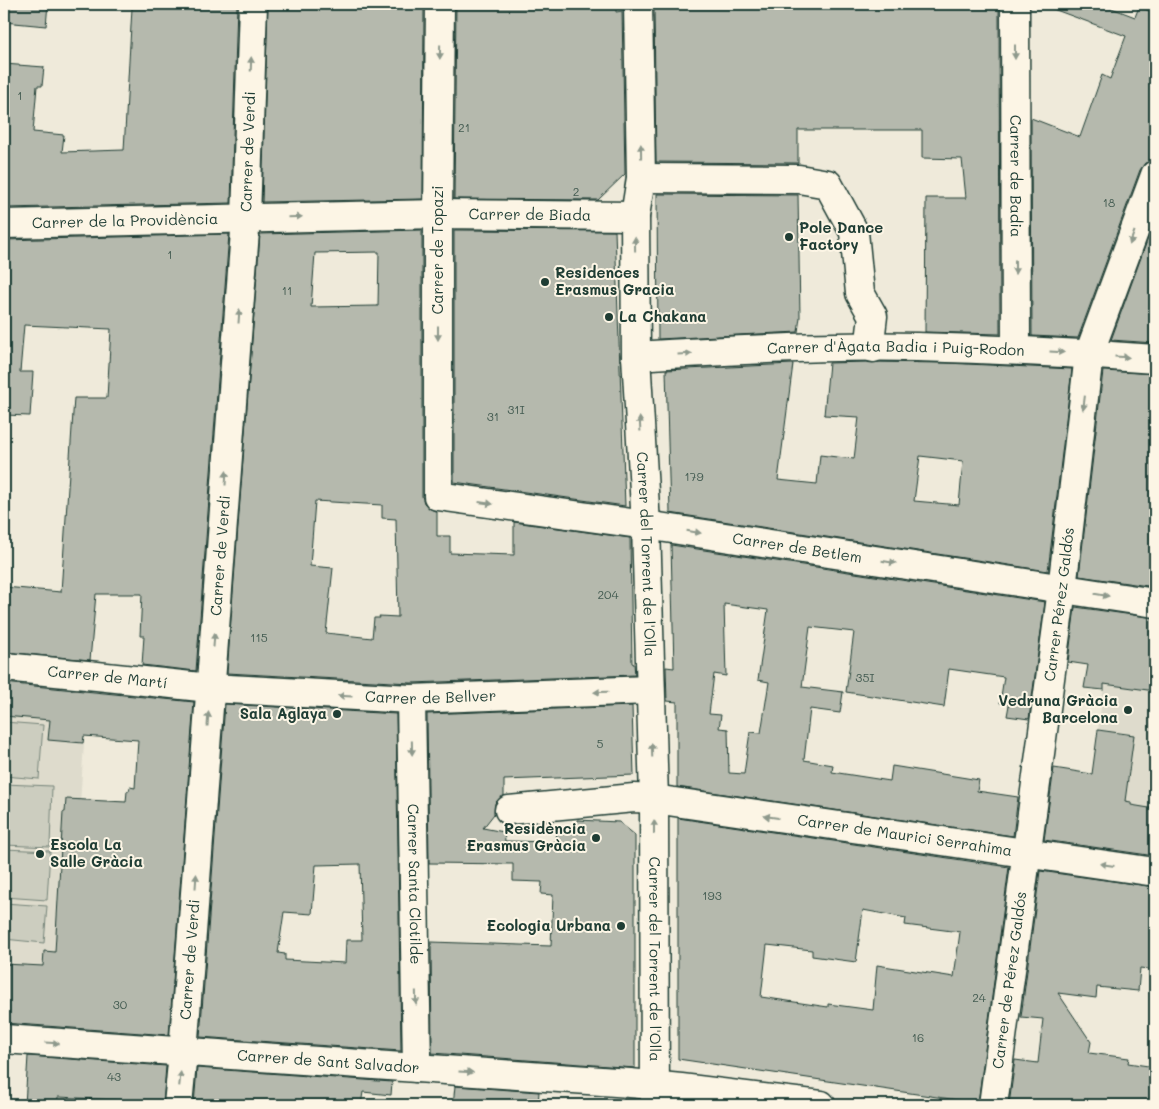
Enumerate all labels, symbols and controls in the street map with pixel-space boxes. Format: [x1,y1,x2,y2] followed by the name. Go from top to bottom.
[436,45,444,61] one-way arrow
[1011,45,1019,61] one-way arrow
[248,56,256,72] one-way arrow
[17,87,23,103] house number: 1
[235,91,259,212] street label: Carrer de Verdi
[1006,115,1027,237] street label: Carrer de Badia
[458,119,470,135] house number: 21
[636,142,644,158] one-way arrow
[573,183,579,199] house number: 2
[427,185,447,315] street label: Carrer de Topazi
[1103,194,1115,210] house number: 18
[469,203,591,225] street label: Carrer de Biada
[32,208,218,232] street label: Carrer de la Providència
[287,213,303,221] one-way arrow
[799,217,883,254] place label: Pole Dance Factory
[1128,230,1135,245] one-way arrow
[783,231,795,243] marker: Pole Dance Factory
[631,236,639,252] one-way arrow
[167,246,173,262] house number: 1
[1011,260,1019,276] one-way arrow
[555,262,674,299] place label: Residences Erasmus Gracia
[539,276,551,288] marker: Residences Erasmus Gracia
[282,282,292,298] house number: 11
[619,306,706,326] place label: La Chakana
[235,307,243,323] one-way arrow
[603,311,615,323] marker: La Chakana
[434,325,442,341] one-way arrow
[767,336,1025,360] street label: Carrer d'Àgata Badia i Puig-Rodon
[677,349,693,357] one-way arrow
[1050,349,1066,357] one-way arrow
[1115,353,1131,361] one-way arrow
[1080,395,1088,411] one-way arrow
[507,401,525,417] house number: 31I
[487,408,499,424] house number: 31
[636,415,644,431] one-way arrow
[633,451,661,657] street label: Carrer del Torrent de l'Olla
[684,468,704,484] house number: 179
[223,470,231,486] one-way arrow
[205,494,234,617] street label: Carrer de Verdi
[479,499,495,507] one-way arrow
[1039,526,1078,683] street label: Carrer Pérez Galdós
[731,527,863,567] street label: Carrer de Betlem
[686,529,702,537] one-way arrow
[881,559,897,567] one-way arrow
[597,586,619,602] house number: 204
[1094,591,1110,599] one-way arrow
[250,629,268,645] house number: 115
[210,632,218,648] one-way arrow
[47,660,169,692] street label: Carrer de Martí
[855,669,875,685] house number: 35I
[365,685,497,708] street label: Carrer de Bellver
[593,688,609,696] one-way arrow
[998,690,1118,727] place label: Vedruna Gràcia Barcelona
[337,691,353,699] one-way arrow
[240,703,327,723] place label: Sala Aglaya
[1122,704,1134,716] marker: Vedruna Gràcia Barcelona
[331,708,343,720] marker: Sala Aglaya
[204,711,212,727] one-way arrow
[597,735,604,751] house number: 5
[408,740,416,756] one-way arrow
[648,742,656,758] one-way arrow
[404,803,426,965] street label: Carrer Santa Clotilde
[796,809,1014,860] street label: Carrer de Maurici Serrahima
[763,813,779,821] one-way arrow
[467,818,586,855] place label: Residència Erasmus Gràcia
[650,819,658,835] one-way arrow
[590,832,602,844] marker: Residència Erasmus Gràcia
[50,834,143,871] place label: Escola La Salle Gràcia
[34,848,46,860] marker: Escola La Salle Gràcia
[645,857,666,1062] street label: Carrer del Torrent de l'Olla
[1099,861,1115,869] one-way arrow
[192,873,200,889] one-way arrow
[702,887,722,903] house number: 193
[987,890,1030,1070] street label: Carrer de Pérez Galdós
[174,898,204,1021] street label: Carrer de Verdi
[487,915,611,935] place label: Ecologia Urbana
[615,920,627,932] marker: Ecologia Urbana
[972,989,986,1005] house number: 24
[412,990,420,1006] one-way arrow
[113,996,128,1012] house number: 30
[912,1029,924,1045] house number: 16
[45,1039,61,1047] one-way arrow
[236,1044,420,1077] street label: Carrer de Sant Salvador
[107,1068,121,1084] house number: 43
[458,1068,474,1076] one-way arrow
[177,1070,185,1086] one-way arrow

